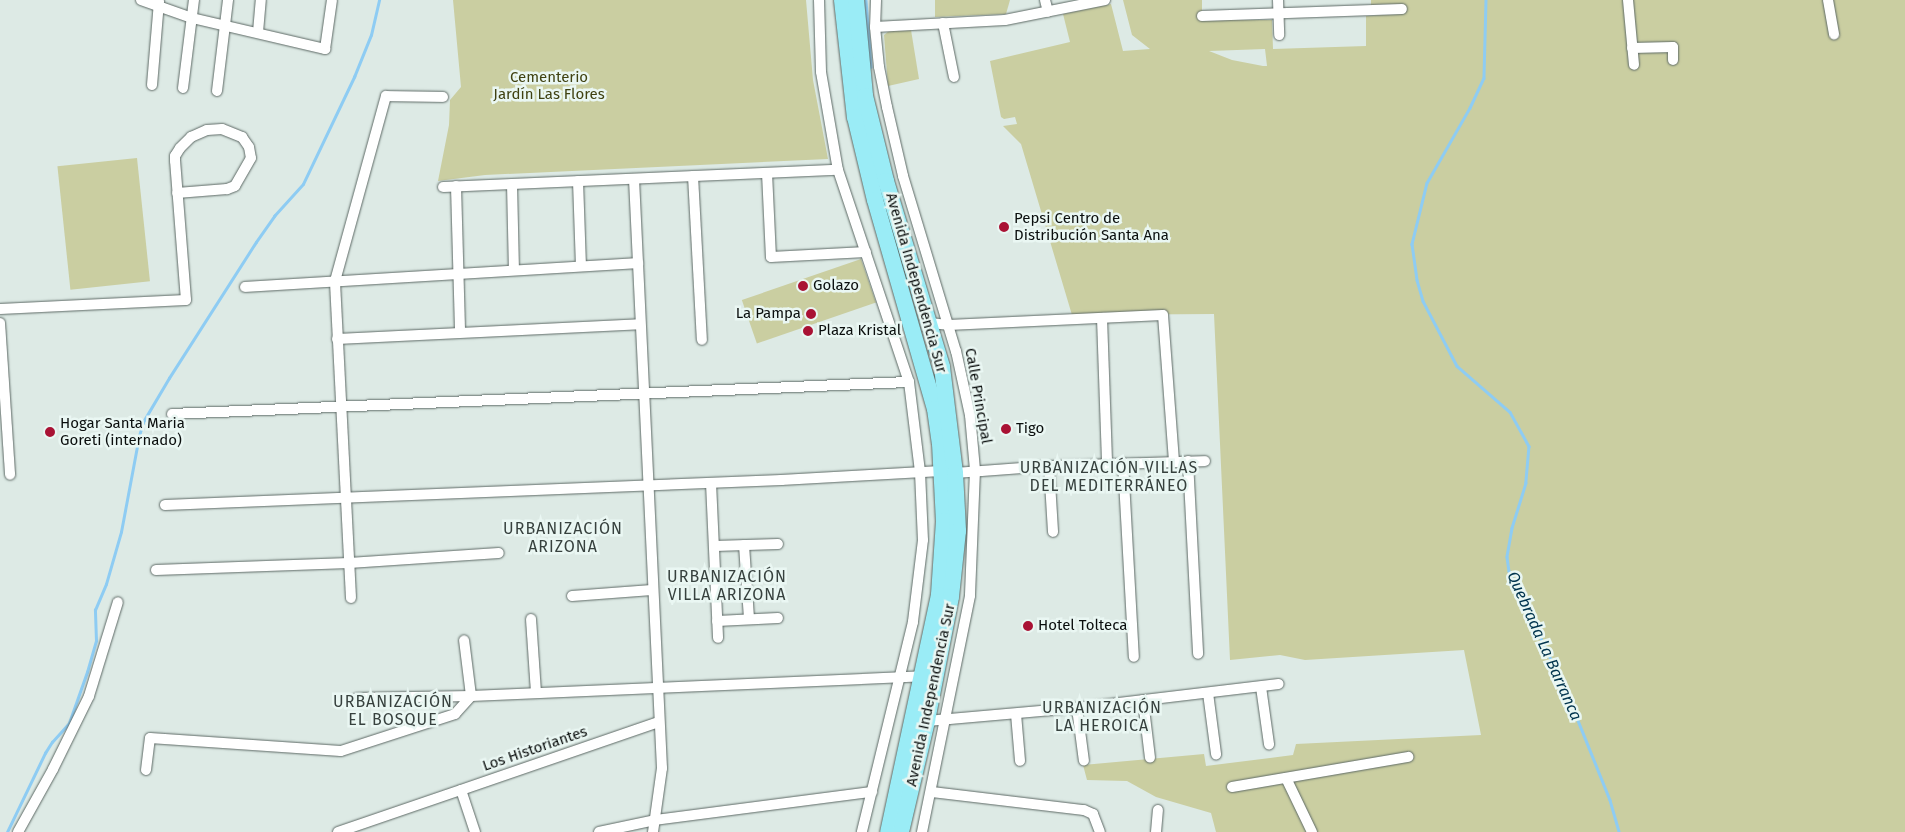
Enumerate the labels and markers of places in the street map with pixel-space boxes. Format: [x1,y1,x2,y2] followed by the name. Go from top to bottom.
[1014,209,1169,244] place label: Pepsi Centro de Distribución Santa Ana
[998,221,1010,233] marker: Pepsi Centro de Distribución Santa Ana
[813,277,859,295] place label: Golazo
[797,280,809,292] marker: Golazo
[736,305,801,323] place label: La Pampa
[805,308,817,320] marker: La Pampa
[818,322,901,340] place label: Plaza Kristal
[802,325,814,337] marker: Plaza Kristal
[60,414,185,449] place label: Hogar Santa Maria Goreti (internado)
[1016,420,1044,438] place label: Tigo
[1000,423,1012,435] marker: Tigo
[44,426,56,438] marker: Hogar Santa Maria Goreti (internado)
[1038,617,1127,635] place label: Hotel Tolteca
[1022,620,1034,632] marker: Hotel Tolteca

